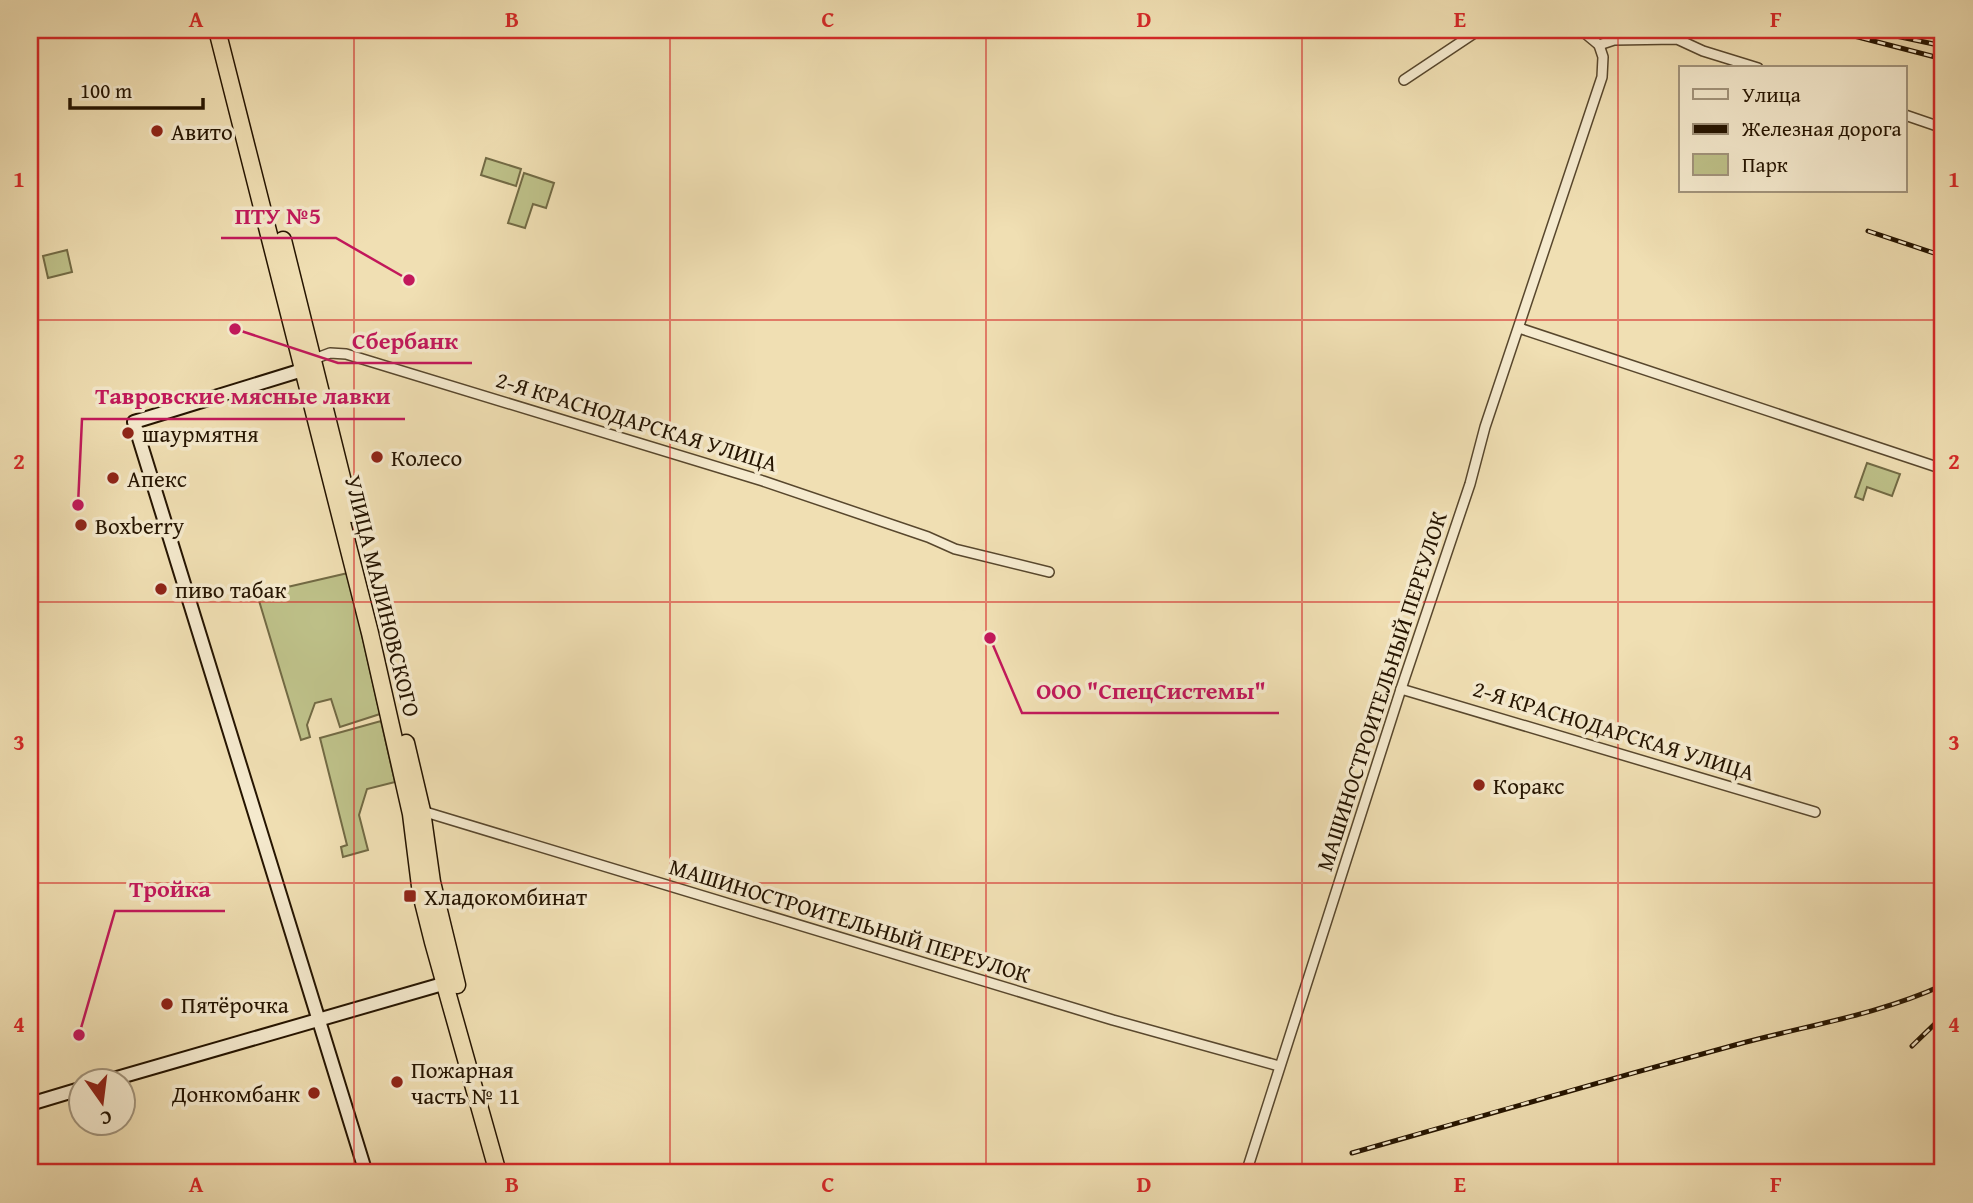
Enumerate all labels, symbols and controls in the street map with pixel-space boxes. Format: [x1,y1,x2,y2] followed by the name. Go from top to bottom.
[189,2,204,35] text: A
[505,2,519,35] text: B
[821,2,835,35] text: C
[1137,2,1152,35] text: D
[1454,2,1466,35] text: E
[1770,2,1782,35] text: F
[70,66,203,110] scale bar
[1679,66,1906,192] legend
[80,75,132,106] text: 100 m
[1742,79,1801,110] text: Улица
[1741,113,1902,144] text: Железная дорога
[171,115,233,148] place label: Авито
[149,123,165,139] marker: Авито
[1742,149,1788,180] text: Парк
[13,162,25,195] text: 1
[1948,162,1960,195] text: 1
[221,193,336,238] callout: ПТУ №5
[235,198,321,233] text: ПТУ №5
[338,318,472,363] callout: Сбербанк
[352,323,458,358] text: Сбербанк
[492,362,782,480] street label: 2-Я КРАСНОДАРСКАЯ УЛИЦА
[82,374,405,419] callout: Тавровские мясные лавки
[95,378,391,413] text: Тавровские мясные лавки
[142,417,259,450] place label: шаурмятня
[120,425,136,441] marker: шаурмятня
[391,441,462,474] place label: Колесо
[13,444,25,477] text: 2
[1948,444,1960,477] text: 2
[369,449,385,465] marker: Колесо
[127,462,187,495] place label: Апекс
[105,470,121,486] marker: Апекс
[337,472,429,720] street label: УЛИЦА МАЛИНОВСКОГО
[1307,507,1455,875] street label: МАШИНОСТРОИТЕЛЬНЫЙ ПЕРЕУЛОК
[95,509,185,542] place label: Boxberry
[73,517,89,533] marker: Boxberry
[175,573,287,606] place label: пиво табак
[153,581,169,597] marker: пиво табак
[1022,668,1279,713] callout: ООО "СпецСистемы"
[1469,671,1759,789] street label: 2-Я КРАСНОДАРСКАЯ УЛИЦА
[1036,673,1266,708] text: ООО "СпецСистемы"
[13,725,25,758] text: 3
[1948,725,1960,758] text: 3
[1493,769,1564,802] place label: Коракс
[1471,777,1487,793] marker: Коракс
[665,849,1035,991] street label: МАШИНОСТРОИТЕЛЬНЫЙ ПЕРЕУЛОК
[115,866,225,911] callout: Тройка
[129,871,212,906] text: Тройка
[424,880,587,913] place label: Хладокомбинат
[402,888,418,904] marker: Хладокомбинат
[181,988,289,1021] place label: Пятёрочка
[159,996,175,1012] marker: Пятёрочка
[13,1007,25,1040] text: 4
[1948,1007,1960,1040] text: 4
[411,1053,520,1112] place label: Пожарная часть № 11
[66,1066,136,1136] north arrow
[389,1074,405,1090] marker: Пожарная часть № 11
[171,1077,300,1110] place label: Донкомбанк
[306,1085,322,1101] marker: Донкомбанк
[97,1104,115,1133] text: С
[189,1167,204,1200] text: A
[505,1167,519,1200] text: B
[821,1167,835,1200] text: C
[1137,1167,1152,1200] text: D
[1454,1167,1466,1200] text: E
[1770,1167,1782,1200] text: F

